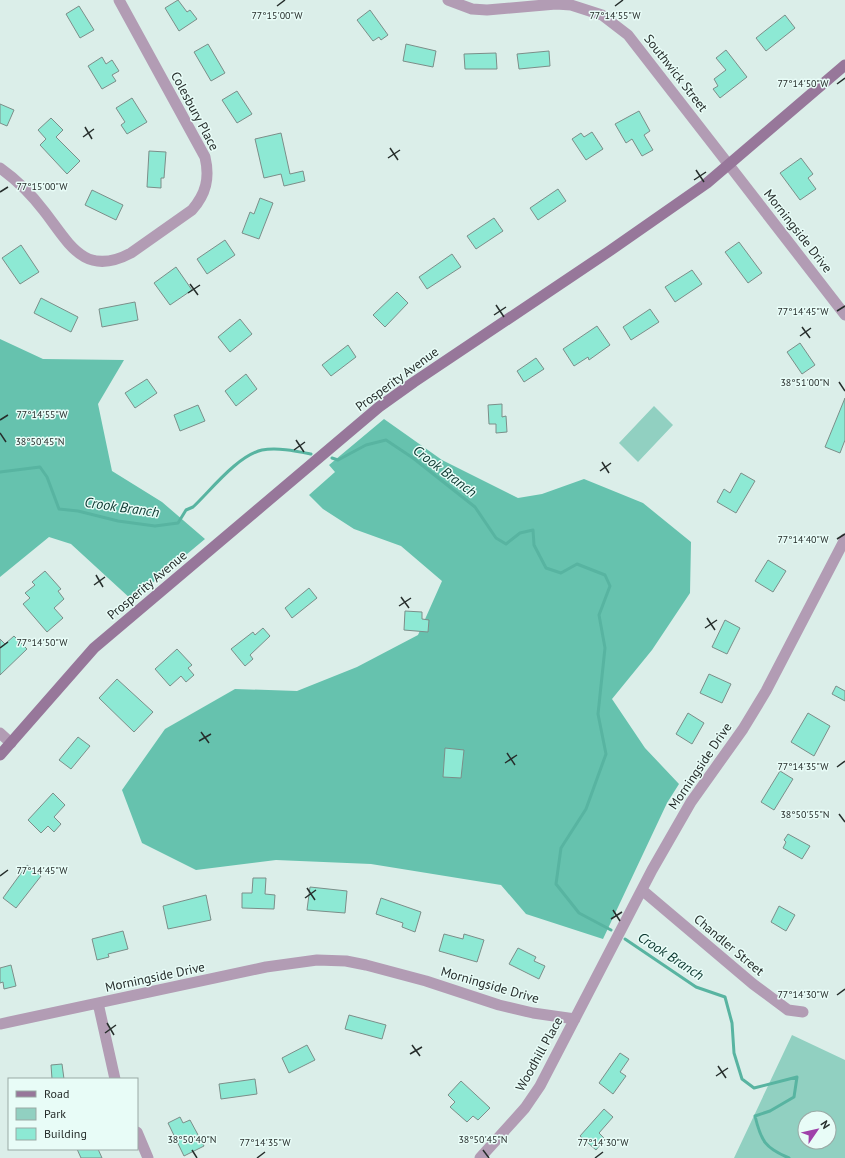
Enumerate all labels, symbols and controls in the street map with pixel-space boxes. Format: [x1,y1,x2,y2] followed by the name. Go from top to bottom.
[251,9,303,22] text: 77°15'00"W
[589,9,641,22] text: 77°14'55"W
[640,31,712,116] street label: Southwick Street
[167,69,223,153] street label: Colesbury Place
[777,77,829,90] text: 77°14'50"W
[16,180,68,193] text: 77°15'00"W
[760,186,836,276] street label: Morningside Drive
[777,305,829,318] text: 77°14'45"W
[352,343,442,415] street label: Prosperity Avenue
[780,376,830,389] text: 38°51'00"N
[16,408,68,421] text: 77°14'55"W
[15,435,65,448] text: 38°50'45"N
[410,441,480,501] water label: Crook Branch
[84,493,160,521] water label: Crook Branch
[777,533,829,546] text: 77°14'40"W
[104,547,190,623] street label: Prosperity Avenue
[16,636,68,649] text: 77°14'50"W
[665,719,735,813] street label: Morningside Drive
[777,760,829,773] text: 77°14'35"W
[780,808,830,821] text: 38°50'55"N
[16,864,68,877] text: 77°14'45"W
[690,911,768,980] street label: Chandler Street
[635,928,707,984] water label: Crook Branch
[104,958,206,996] street label: Morningside Drive
[439,963,541,1007] street label: Morningside Drive
[777,988,829,1001] text: 77°14'30"W
[512,1014,566,1094] street label: Woodhill Place
[8,1078,138,1150] legend
[44,1086,69,1101] text: Road
[44,1106,66,1121] text: Park
[797,1110,837,1150] north arrow
[817,1117,833,1131] text: N
[44,1126,87,1141] text: Building
[167,1133,217,1146] text: 38°50'40"N
[458,1133,508,1146] text: 38°50'45"N
[239,1136,291,1149] text: 77°14'35"W
[577,1136,629,1149] text: 77°14'30"W

